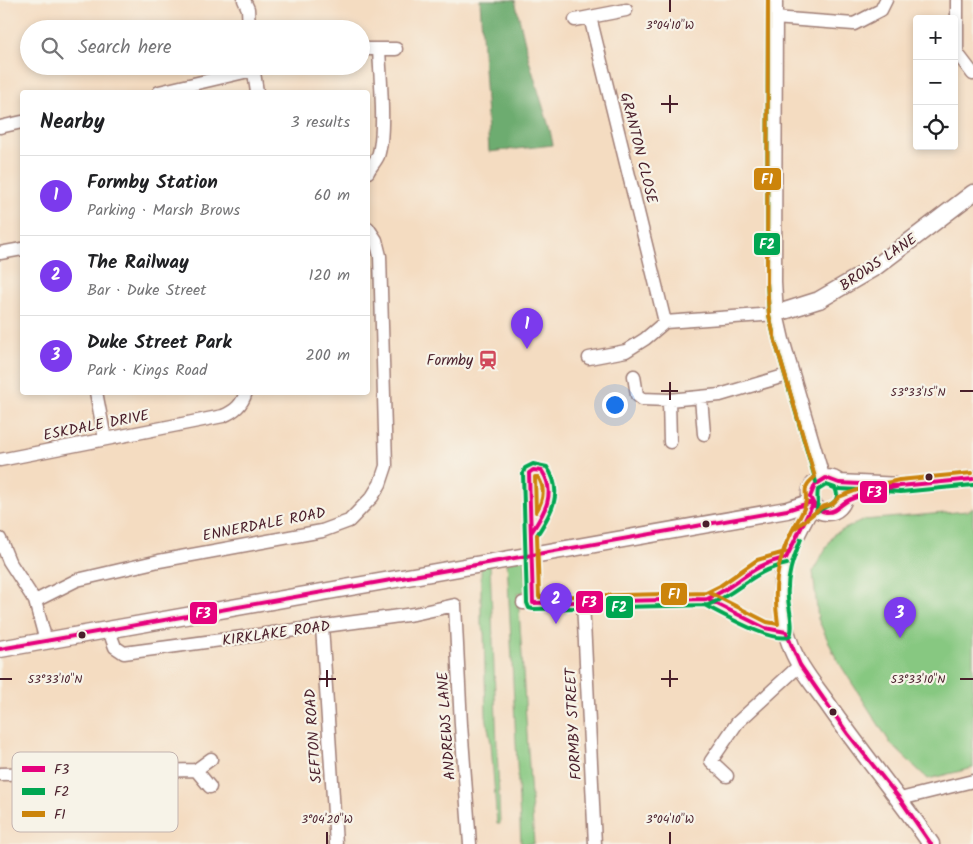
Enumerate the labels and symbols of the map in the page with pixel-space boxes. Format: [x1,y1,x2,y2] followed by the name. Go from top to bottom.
[646,16,694,35] text: 3°04'10"W
[613,90,664,207] street label: GRANTON CLOSE
[753,167,782,191] line badge: F1
[761,169,774,191] text: F1
[835,227,923,298] street label: BROWS LANE
[753,232,781,256] line badge: F2
[759,234,775,256] text: F2
[511,308,543,349] pin: 1
[427,349,474,373] place label: Formby
[477,349,499,371] station icon: Formby
[890,383,946,402] text: 53°33'15"N
[602,392,628,418] your location
[41,404,152,448] street label: ESKDALE DRIVE
[924,472,934,482] unlabelled marker
[859,480,888,504] line badge: F3
[866,482,882,504] text: F3
[200,501,328,549] street label: ENNERDALE ROAD
[701,519,711,529] unlabelled marker
[660,582,688,606] line badge: F1
[540,583,572,624] pin: 2
[668,584,681,606] text: F1
[575,590,604,614] line badge: F3
[581,592,597,614] text: F3
[605,595,634,619] line badge: F2
[611,597,627,619] text: F2
[884,597,916,638] pin: 3
[189,601,218,625] line badge: F3
[195,603,211,625] text: F3
[221,614,332,653] street label: KIRKLAKE ROAD
[77,630,87,640] unlabelled marker
[559,665,589,781] street label: FORMBY STREET
[28,670,82,689] text: 53°33'10"N
[431,670,463,781] street label: ANDREWS LANE
[891,670,945,689] text: 53°33'10"N
[299,688,329,784] street label: SEFTON ROAD
[828,707,838,717] unlabelled marker
[12,752,178,832] legend
[54,759,69,781] text: F3
[54,781,69,803] text: F2
[54,804,66,826] text: F1
[301,810,353,829] text: 3°04'20"W
[646,810,694,829] text: 3°04'10"W

